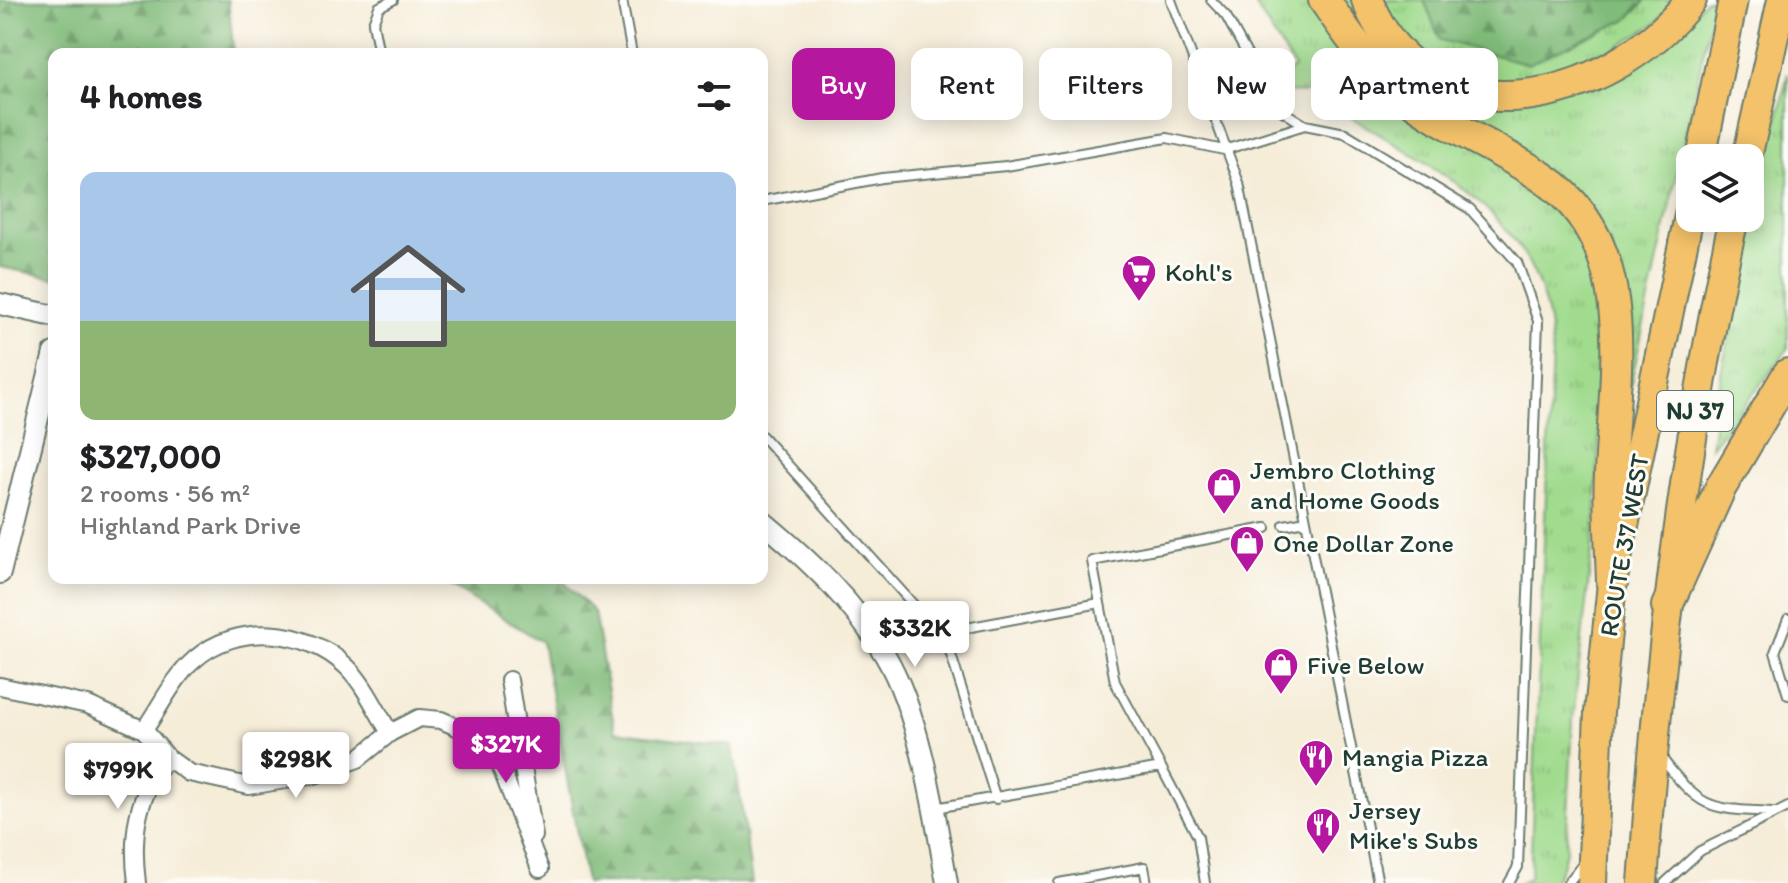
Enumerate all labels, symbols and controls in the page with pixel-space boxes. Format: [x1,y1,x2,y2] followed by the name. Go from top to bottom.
[792,48,895,120] chip: Buy
[911,48,1023,120] chip: Rent
[1039,48,1172,120] chip: Filters
[1188,48,1295,120] chip: New
[1311,48,1498,120] chip: Apartment
[692,74,736,118] icon: filters
[80,76,203,117] text: 4 homes
[1676,144,1764,232] map controls
[1676,144,1764,232] button: layers
[336,224,480,368] icon: home
[1120,253,1158,303] supermarket icon: Kohl's
[1165,256,1233,288] place label: Kohl's
[1657,391,1733,431] road number: NJ 37
[80,436,221,477] text: $327,000
[1592,451,1656,639] street label: ROUTE 37 WEST
[1250,454,1440,516] place label: Jembro Clothing and Home Goods
[1205,466,1243,516] shop icon: Jembro Clothing and Home Goods
[80,477,250,509] text: 2 rooms · 56 m²
[80,509,301,541] text: Highland Park Drive
[1228,524,1266,574] shop icon: One Dollar Zone
[1273,527,1454,559] place label: One Dollar Zone
[859,601,971,669] pin: $332K
[879,611,951,643] text: $332K
[1262,646,1300,696] shop icon: Five Below
[1307,649,1425,681] place label: Five Below
[450,717,562,785] pin: $327K
[471,727,541,759] text: $327K
[240,732,352,800] pin: $298K
[1297,738,1335,788] restaurant icon: Mangia Pizza
[1342,741,1489,773] place label: Mangia Pizza
[260,742,332,774] text: $298K
[62,743,174,811] pin: $799K
[83,753,153,785] text: $799K
[1349,794,1478,856] place label: Jersey Mike's Subs
[1304,806,1342,856] restaurant icon: Jersey Mike's Subs

